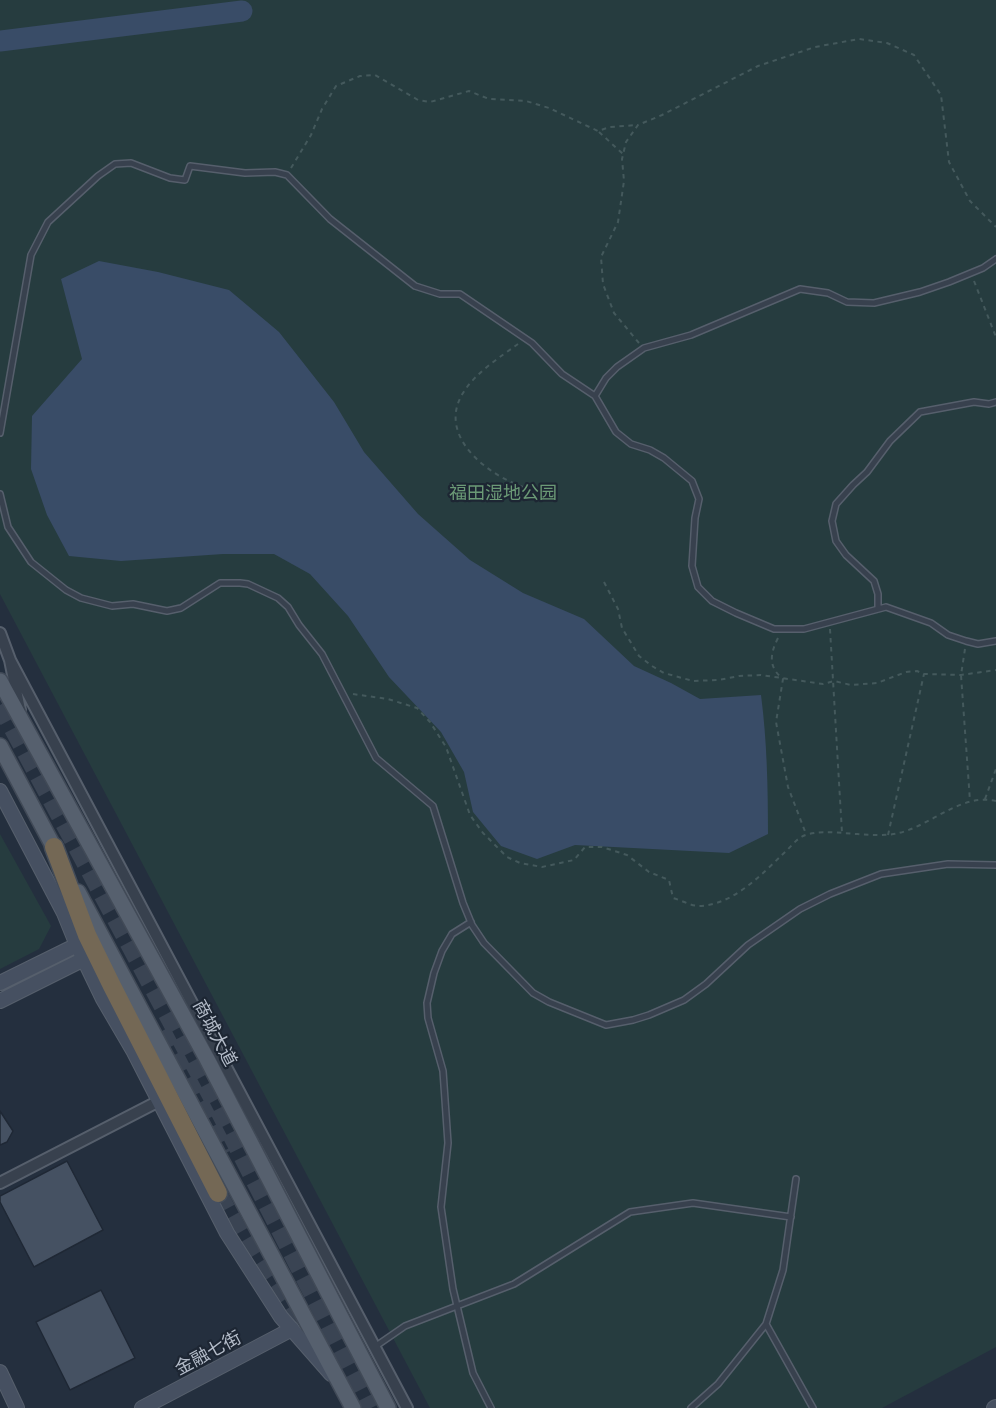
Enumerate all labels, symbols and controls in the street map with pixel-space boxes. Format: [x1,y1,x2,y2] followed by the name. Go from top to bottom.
[449,482,557,504] park label: 福田湿地公园
[189,996,241,1070] street label: 商城大道
[171,1327,245,1379] street label: 金融七街

